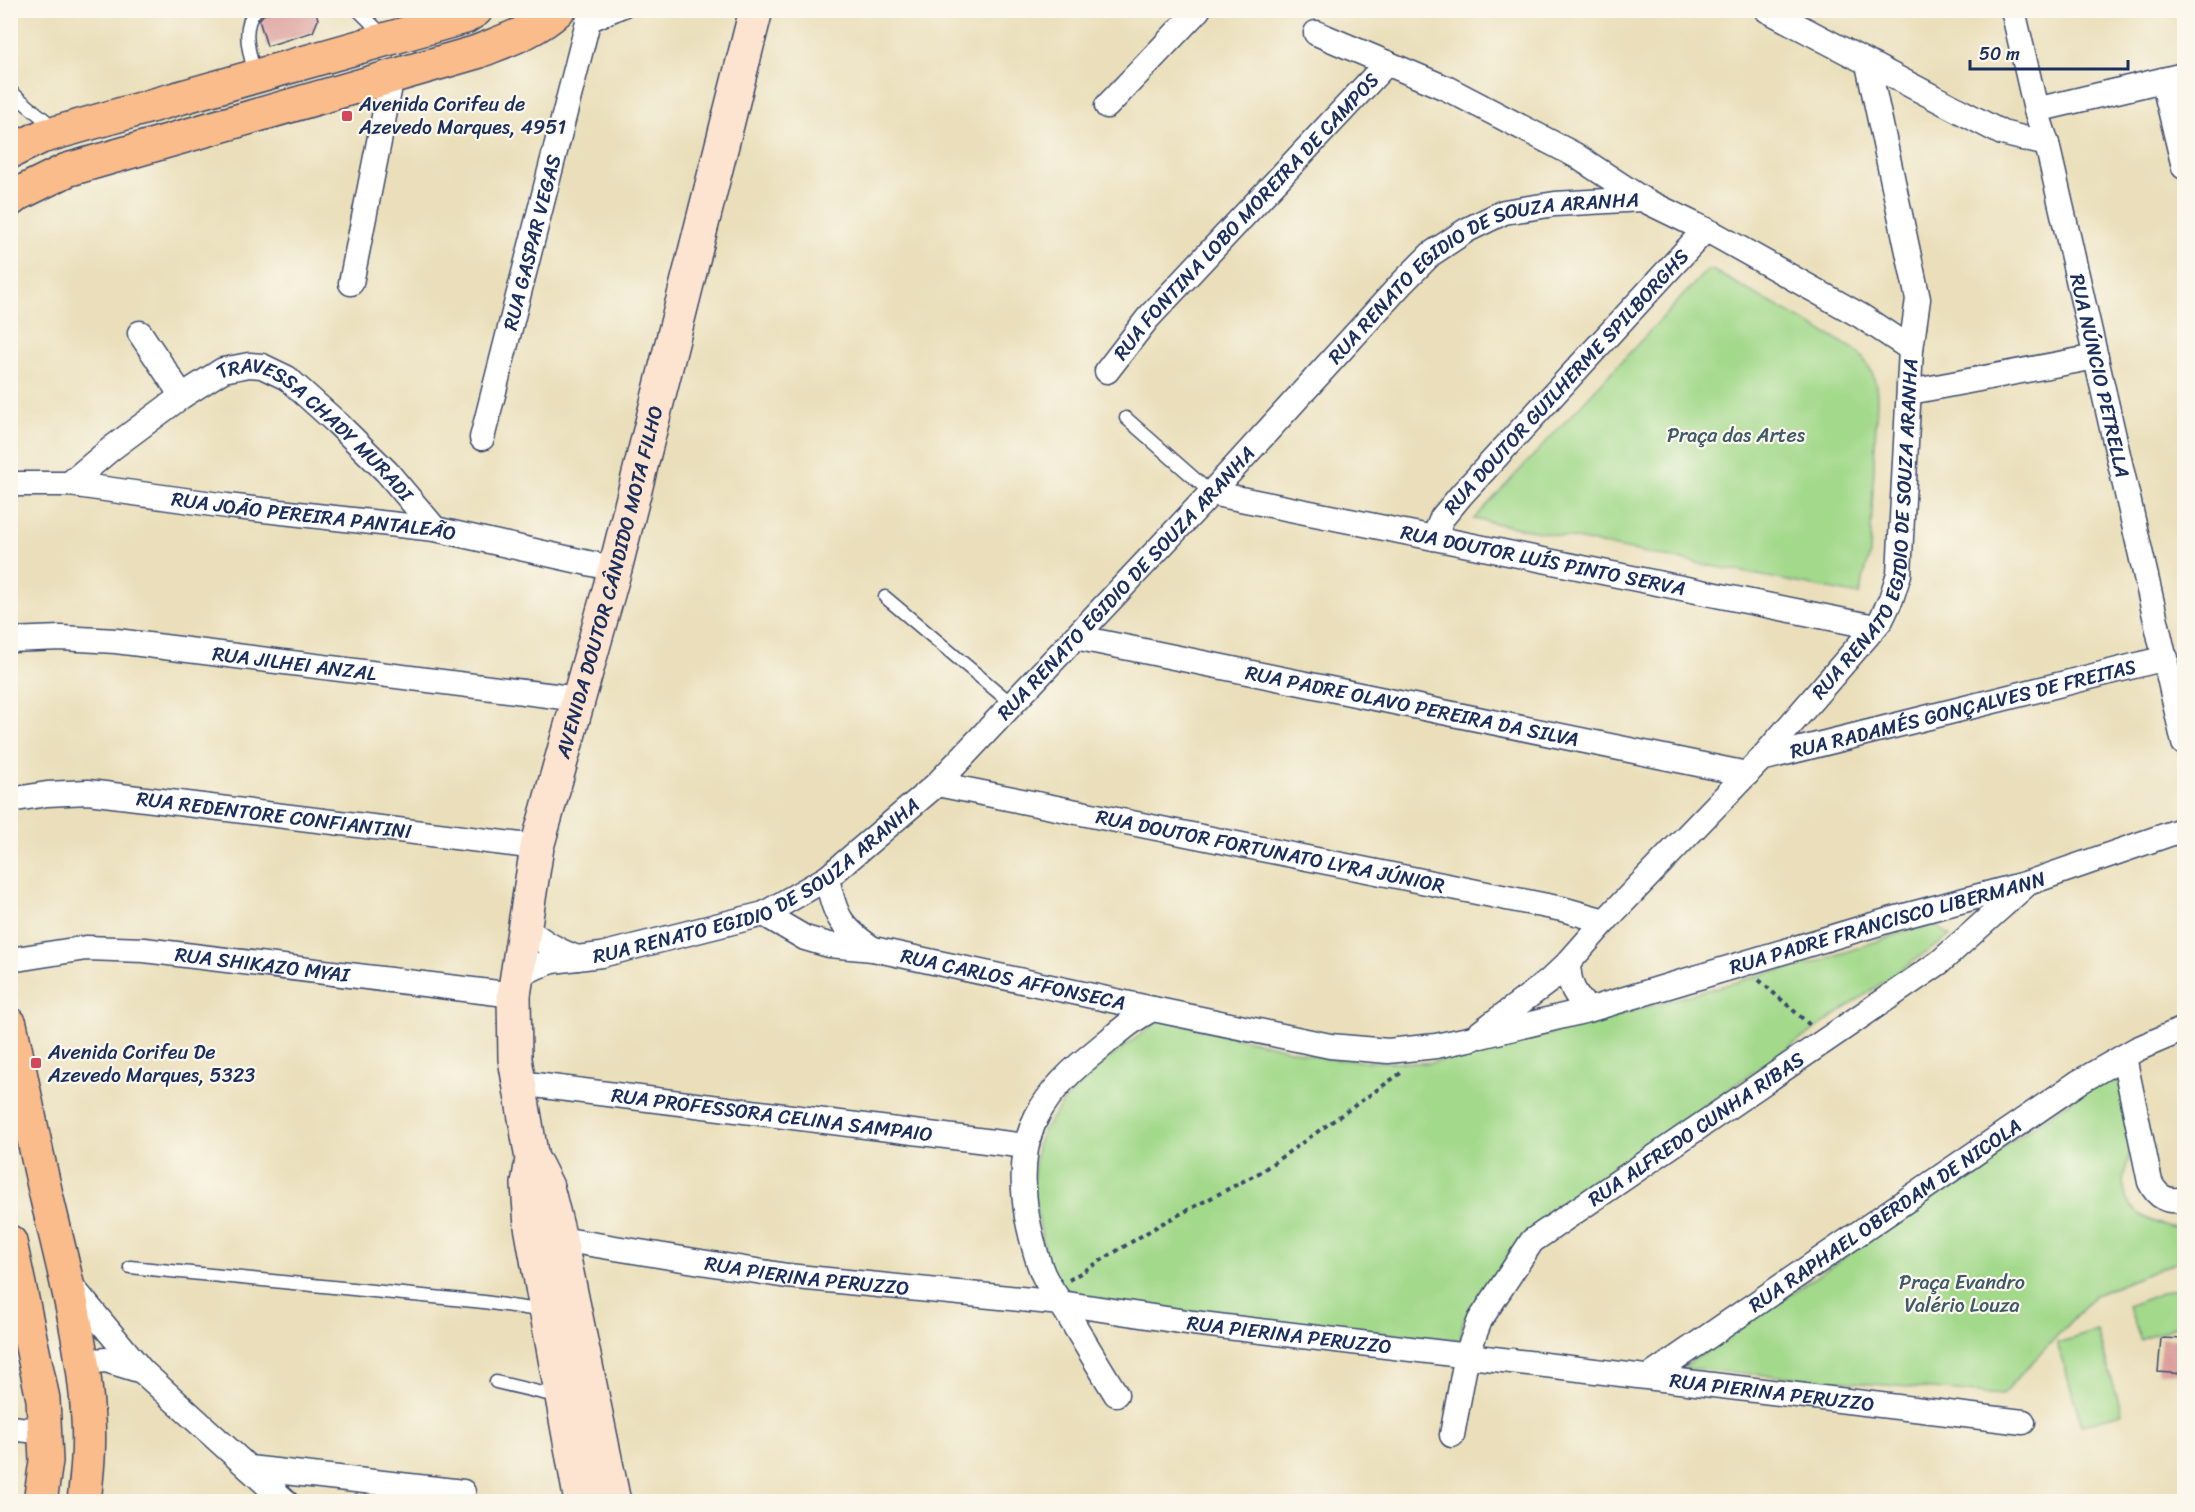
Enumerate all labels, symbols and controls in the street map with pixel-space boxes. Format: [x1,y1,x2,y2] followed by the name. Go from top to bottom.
[1970,33,2128,71] scale bar
[1979,38,2020,70] text: 50 m
[1104,64,1388,368] street label: RUA FONTINA LOBO MOREIRA DE CAMPOS
[358,87,566,145] place label: Avenida Corifeu de Azevedo Marques, 4951
[340,109,354,123] marker: Avenida Corifeu de Azevedo Marques, 4951
[493,150,571,334] street label: RUA GASPAR VEGAS
[1319,182,1640,372] street label: RUA RENATO EGIDIO DE SOUZA ARANHA
[1434,240,1698,523] street label: RUA DOUTOR GUILHERME SPILBORGHS
[2060,270,2140,481] street label: RUA NÚNCIO PETRELLA
[208,347,423,510] street label: TRAVESSA CHADY MURADI
[1802,357,1928,707] street label: RUA RENATO EGIDIO DE SOUZA ARANHA
[545,402,673,763] street label: AVENIDA DOUTOR CÂNDIDO MOTA FILHO
[1667,418,1806,453] park label: Praça das Artes
[988,437,1264,728] street label: RUA RENATO EGIDIO DE SOUZA ARANHA
[169,481,460,551] street label: RUA JOÃO PEREIRA PANTALEÃO
[1398,514,1689,606] street label: RUA DOUTOR LUÍS PINTO SERVA
[210,636,379,691] street label: RUA JILHEI ANZAL
[1786,649,2140,769] street label: RUA RADAMÉS GONÇALVES DE FREITAS
[1242,655,1582,757] street label: RUA PADRE OLAVO PEREIRA DA SILVA
[135,781,414,849] street label: RUA REDENTORE CONFIANTINI
[591,788,928,973] street label: RUA RENATO EGIDIO DE SOUZA ARANHA
[1093,799,1448,903] street label: RUA DOUTOR FORTUNATO LYRA JÚNIOR
[1725,861,2050,984] street label: RUA PADRE FRANCISCO LIBERMANN
[173,936,352,992] street label: RUA SHIKAZO MYAI
[897,938,1129,1020] street label: RUA CARLOS AFFONSECA
[47,1035,255,1093] place label: Avenida Corifeu De Azevedo Marques, 5323
[1580,1042,1812,1216] street label: RUA ALFREDO CUNHA RIBAS
[29,1056,43,1070] marker: Avenida Corifeu De Azevedo Marques, 5323
[610,1077,935,1152] street label: RUA PROFESSORA CELINA SAMPAIO
[1741,1109,2029,1322] street label: RUA RAPHAEL OBERDAM DE NICOLA
[702,1245,911,1305] street label: RUA PIERINA PERUZZO
[1899,1265,2025,1323] park label: Praça Evandro Valério Louza
[1185,1305,1394,1364] street label: RUA PIERINA PERUZZO
[1668,1362,1876,1422] street label: RUA PIERINA PERUZZO

